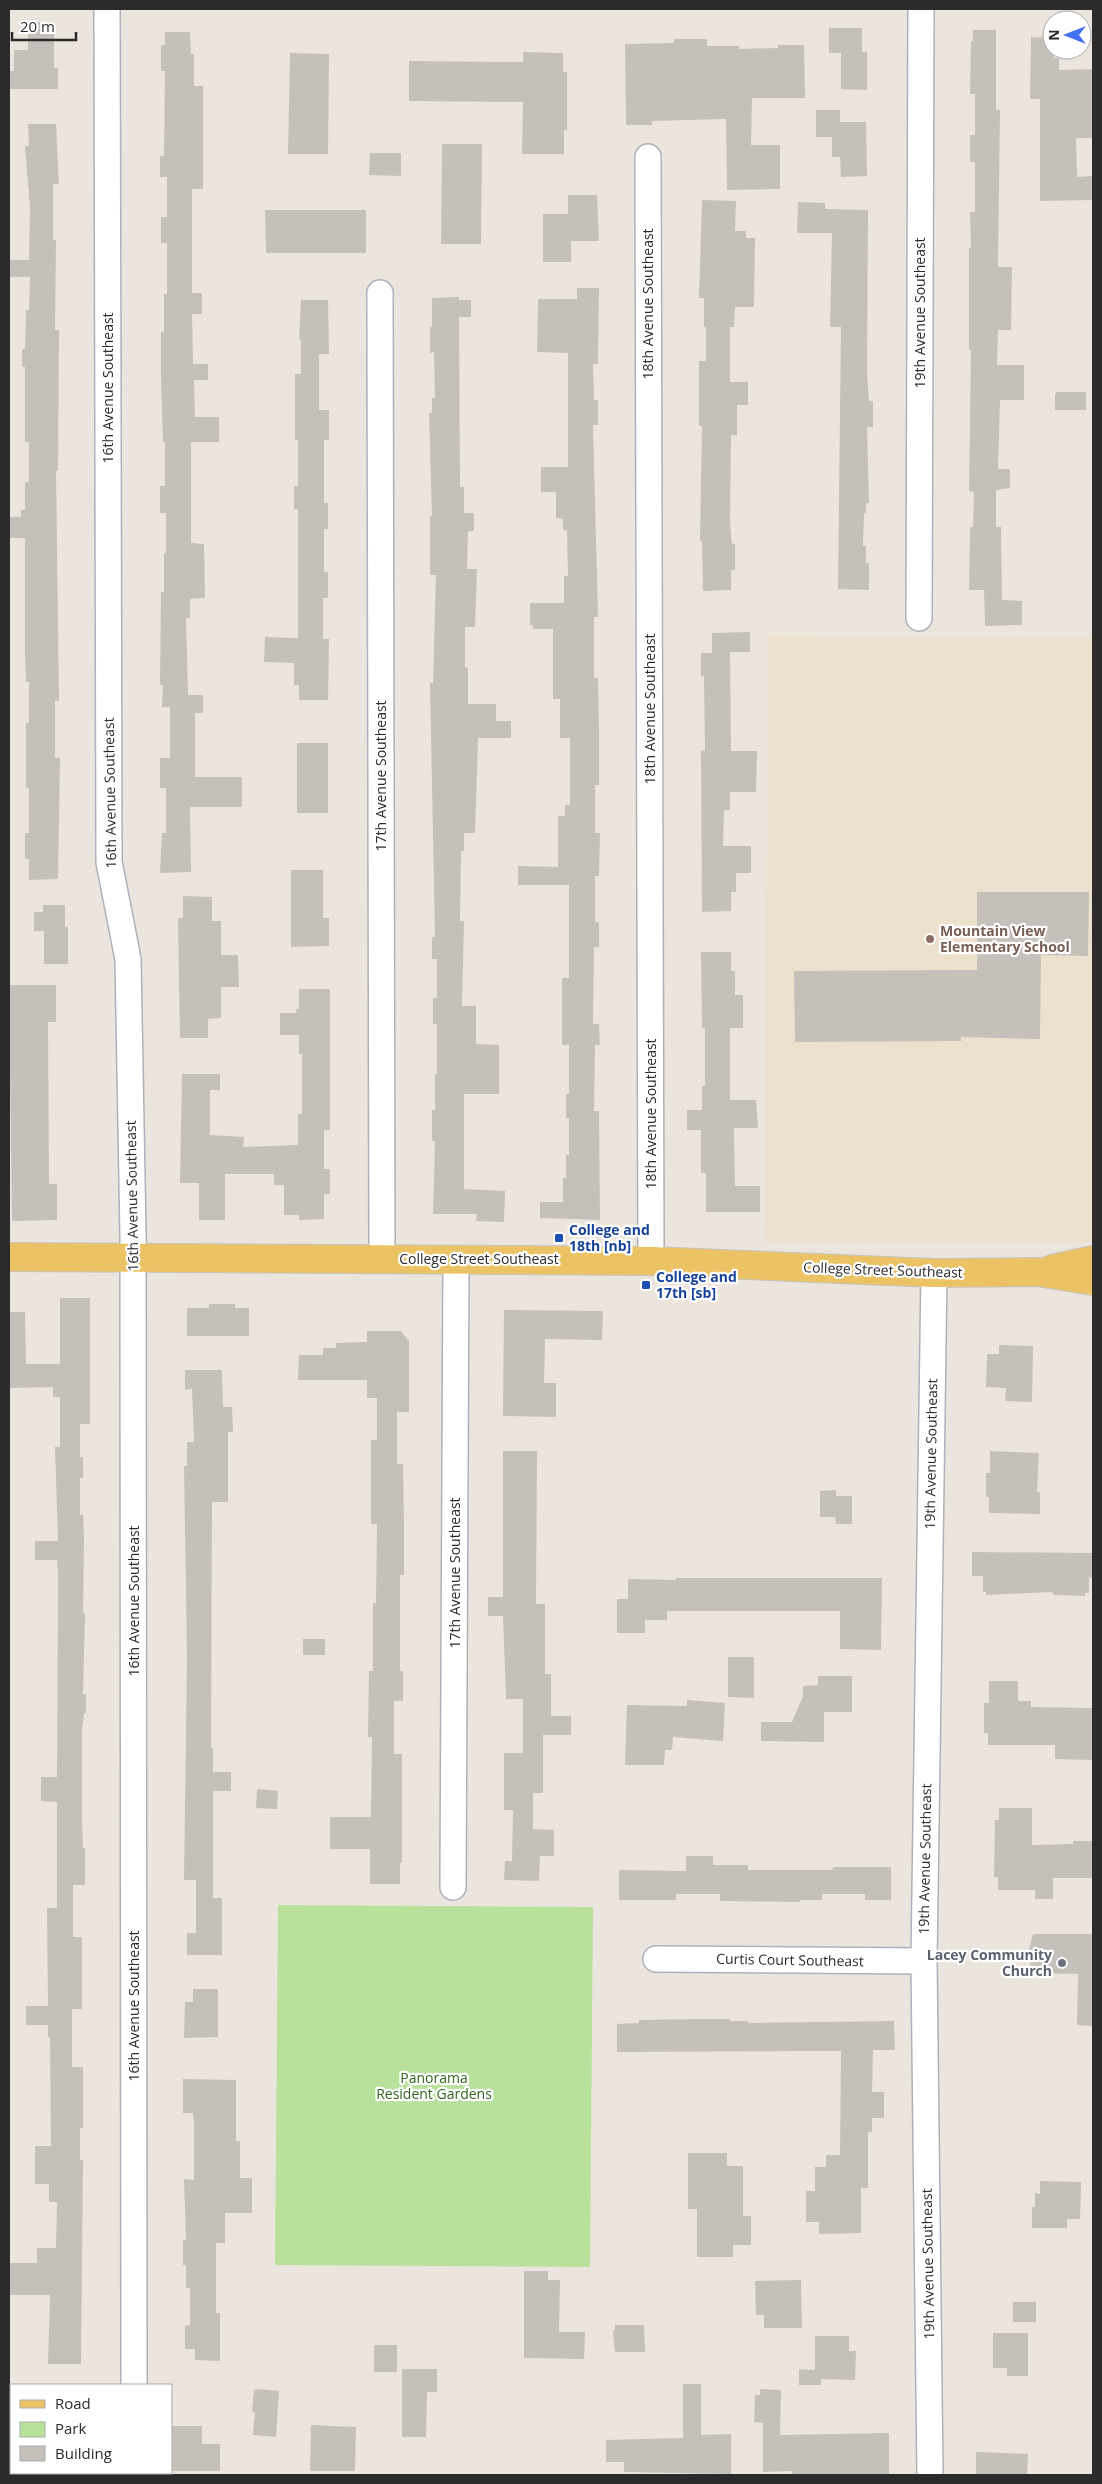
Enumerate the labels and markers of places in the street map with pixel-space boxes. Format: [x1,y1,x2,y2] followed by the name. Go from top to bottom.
[940,921,1070,956] place label: Mountain View Elementary School
[924,933,936,945] marker: Mountain View Elementary School
[569,1220,650,1255] place label: College and 18th [nb]
[553,1232,565,1244] marker: College and 18th [nb]
[656,1267,737,1302] place label: College and 17th [sb]
[640,1279,652,1291] marker: College and 17th [sb]
[927,1945,1052,1980] place label: Lacey Community Church
[1056,1957,1068,1969] marker: Lacey Community Church

